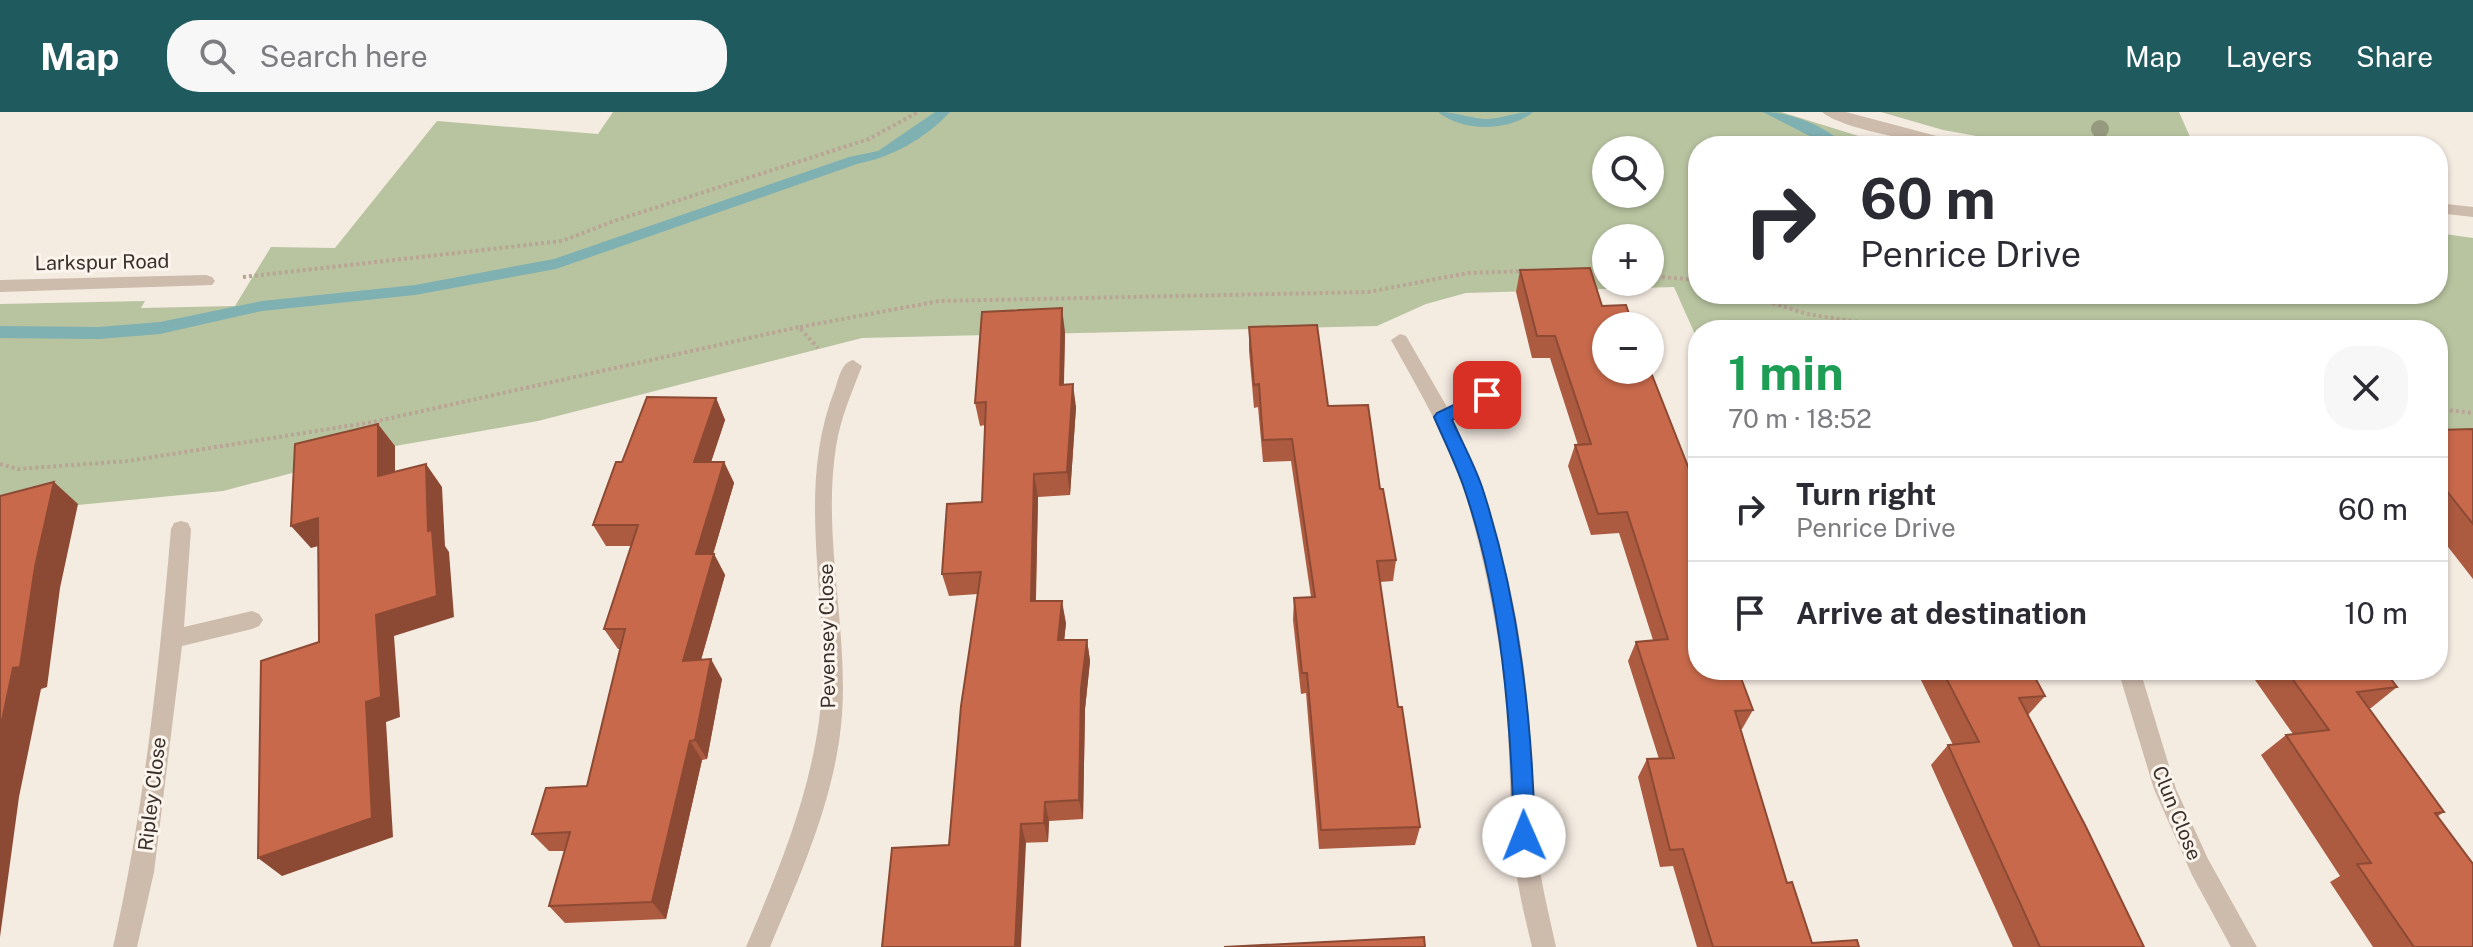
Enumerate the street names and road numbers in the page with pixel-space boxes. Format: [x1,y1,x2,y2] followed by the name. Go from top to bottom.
[34,249,170,275] street label: Larkspur Road
[814,563,840,709] street label: Pevensey Close
[133,736,171,852] street label: Ripley Close
[2147,762,2207,864] street label: Clun Close

